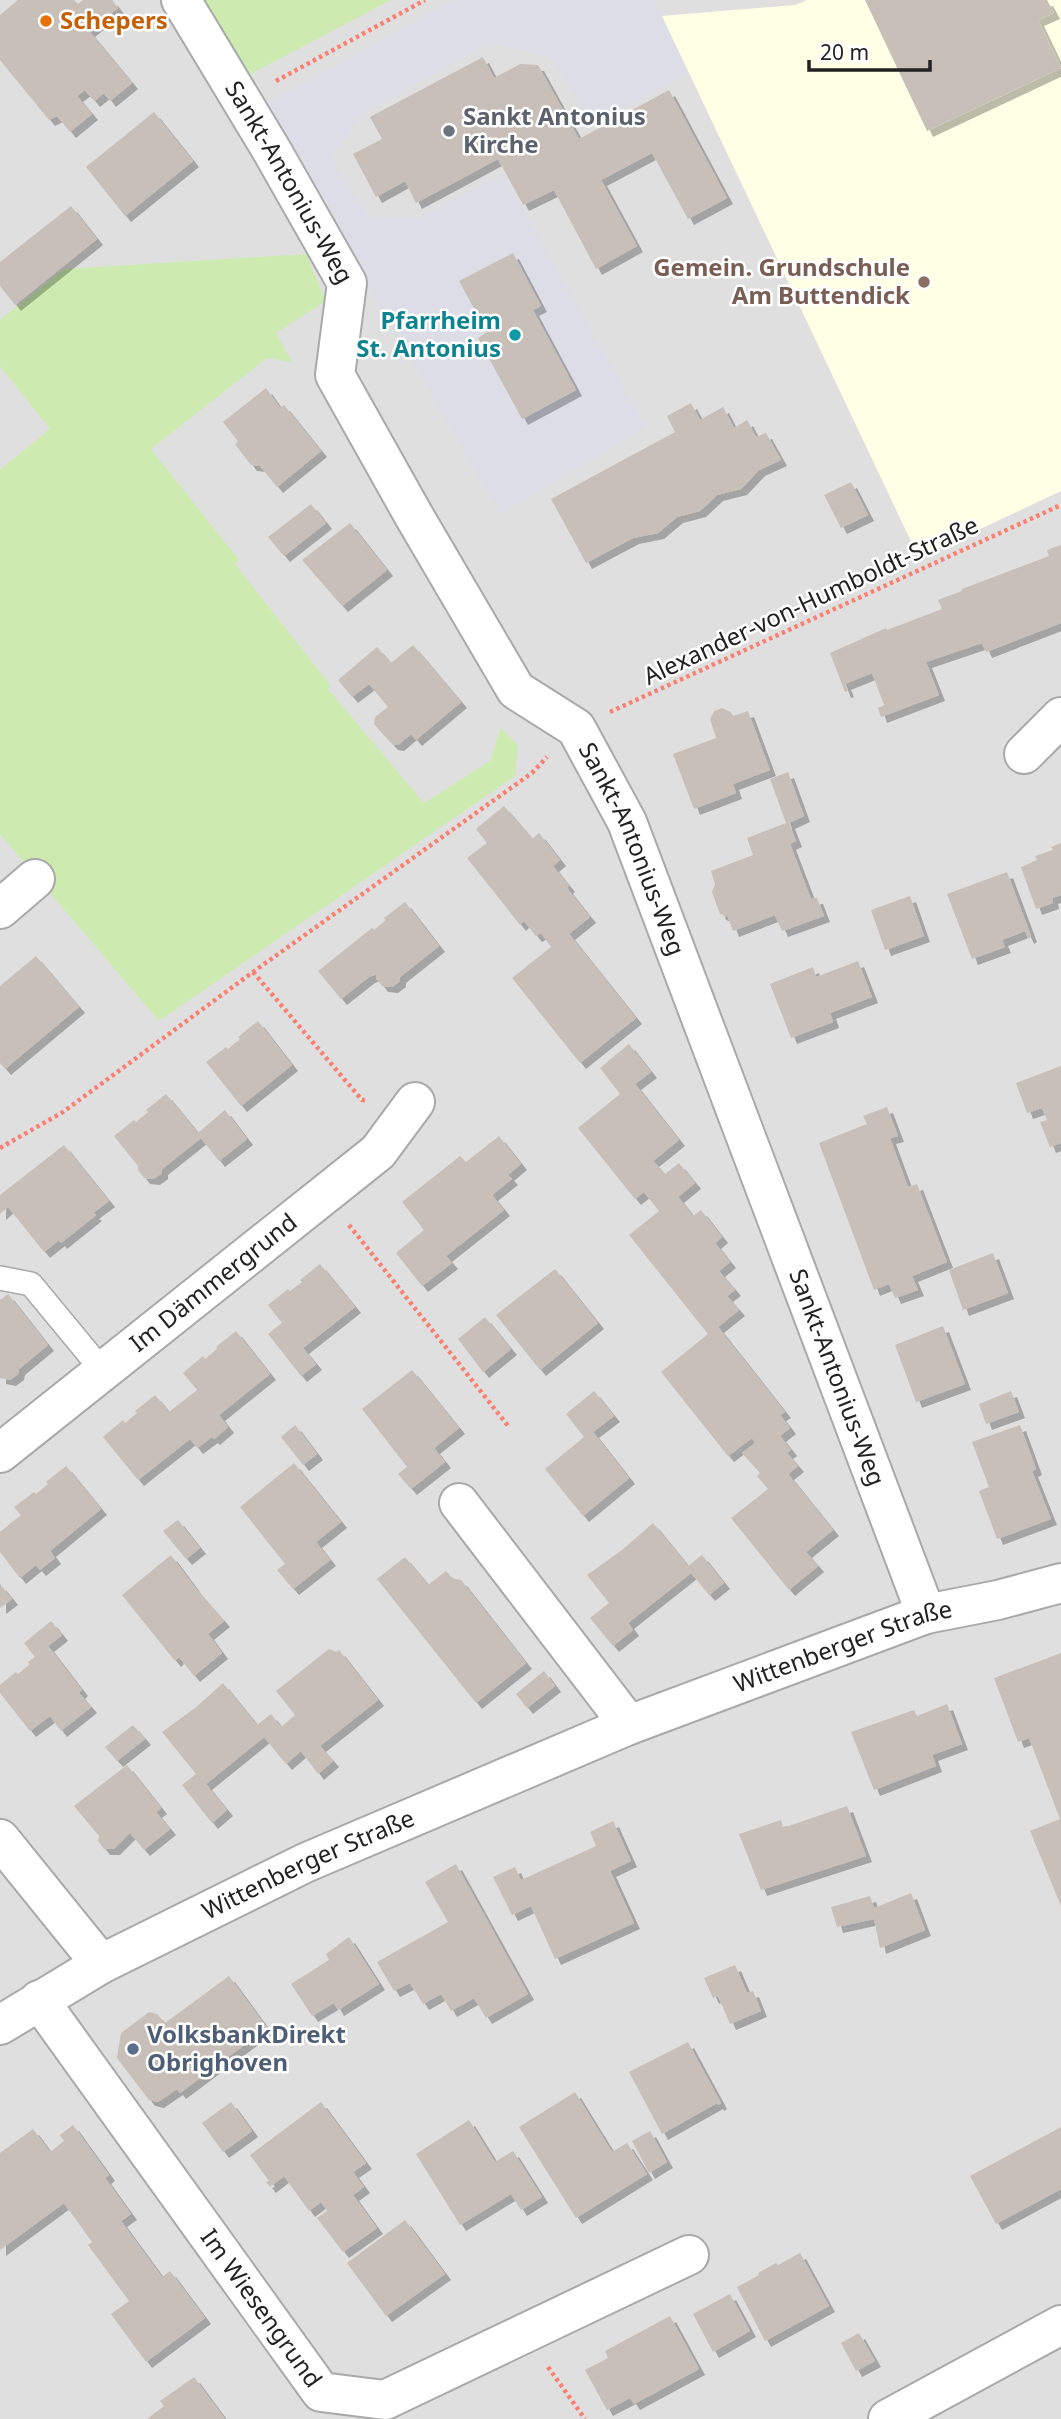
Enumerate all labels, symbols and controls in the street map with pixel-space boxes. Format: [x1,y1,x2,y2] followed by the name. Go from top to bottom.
[60,3,168,36] place label: Schepers
[38,13,54,29] marker: Schepers
[809,28,930,72] scale bar
[820,38,869,66] text: 20 m
[218,74,362,289] street label: Sankt-Antonius-Weg
[463,99,646,160] place label: Sankt Antonius Kirche
[441,123,457,139] marker: Sankt Antonius Kirche
[653,250,910,311] place label: Gemein. Grundschule Am Buttendick
[916,274,932,290] marker: Gemein. Grundschule Am Buttendick
[356,303,501,364] place label: Pfarrheim St. Antonius
[507,327,523,343] marker: Pfarrheim St. Antonius
[638,507,983,692] street label: Alexander-von-Humboldt-Straße
[572,736,694,960] street label: Sankt-Antonius-Weg
[122,1205,303,1359] street label: Im Dämmergrund
[782,1264,894,1490] street label: Sankt-Antonius-Weg
[729,1591,955,1699] street label: Wittenberger Straße
[196,1800,419,1926] street label: Wittenberger Straße
[147,2017,346,2078] place label: VolksbankDirekt Obrighoven
[125,2041,141,2057] marker: VolksbankDirekt Obrighoven
[194,2222,330,2394] street label: Im Wiesengrund

